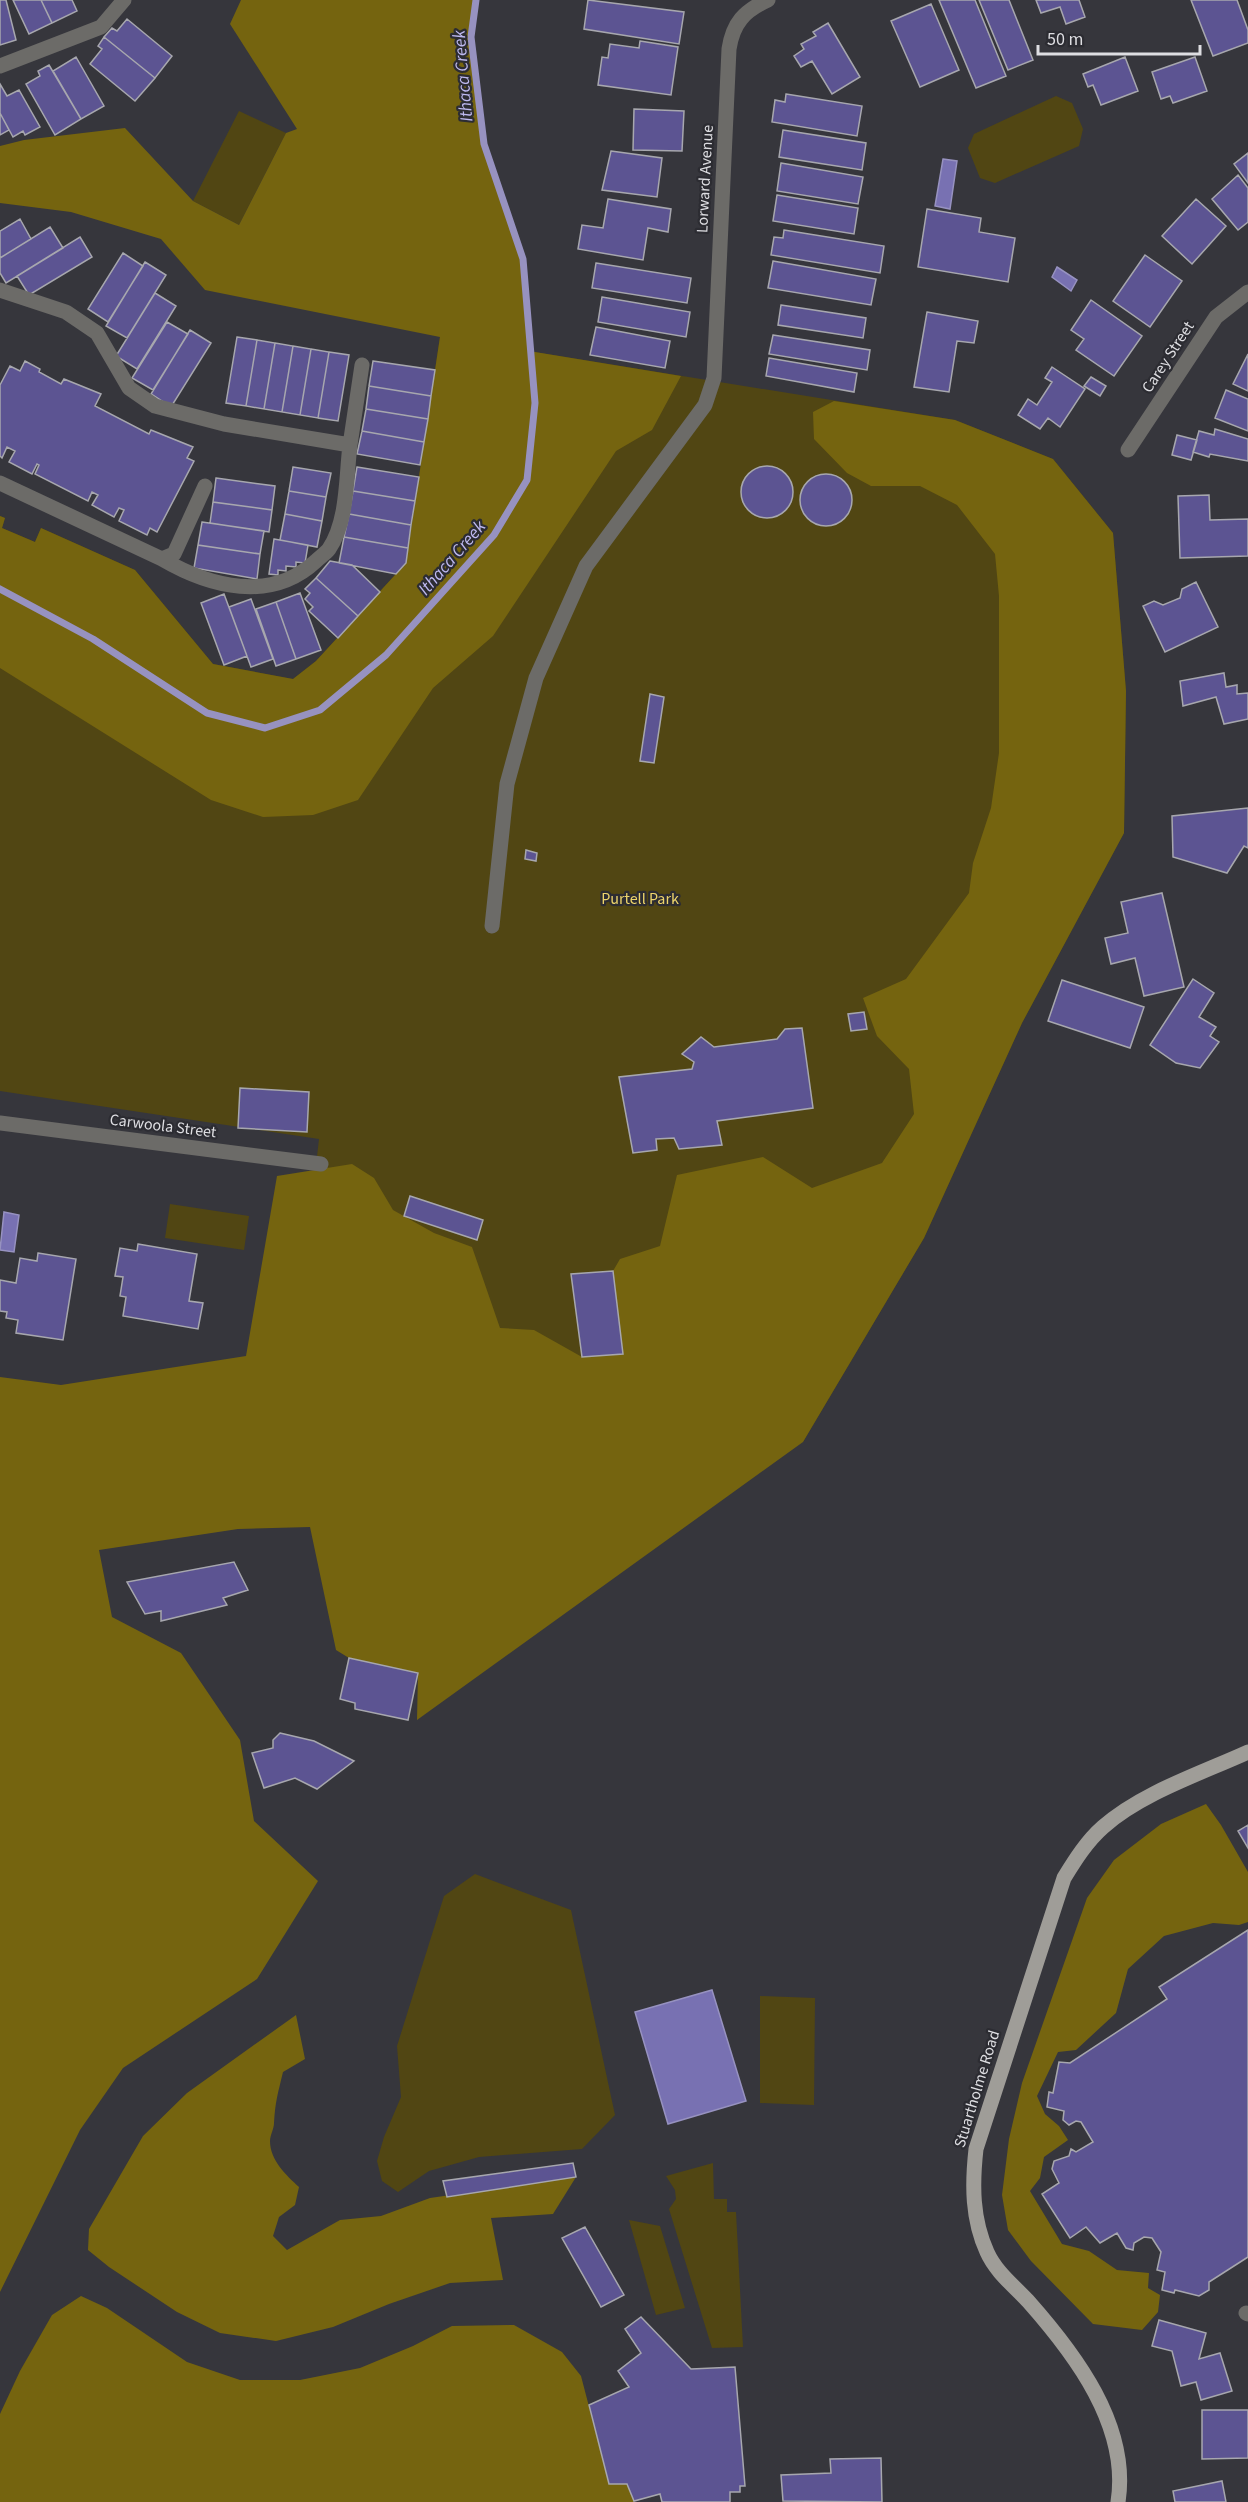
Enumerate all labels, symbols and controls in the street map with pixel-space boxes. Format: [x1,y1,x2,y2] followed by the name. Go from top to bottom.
[1038,18,1200,56] scale bar
[1047,27,1083,52] text: 50 m
[447,29,479,123] water label: Ithaca Creek
[691,124,719,234] street label: Lorward Avenue
[1137,316,1200,397] street label: Carey Street
[412,515,492,601] water label: Ithaca Creek
[601,888,679,910] park label: Purtell Park
[108,1109,218,1144] street label: Carwoola Street
[949,2028,1005,2150] street label: Stuartholme Road

